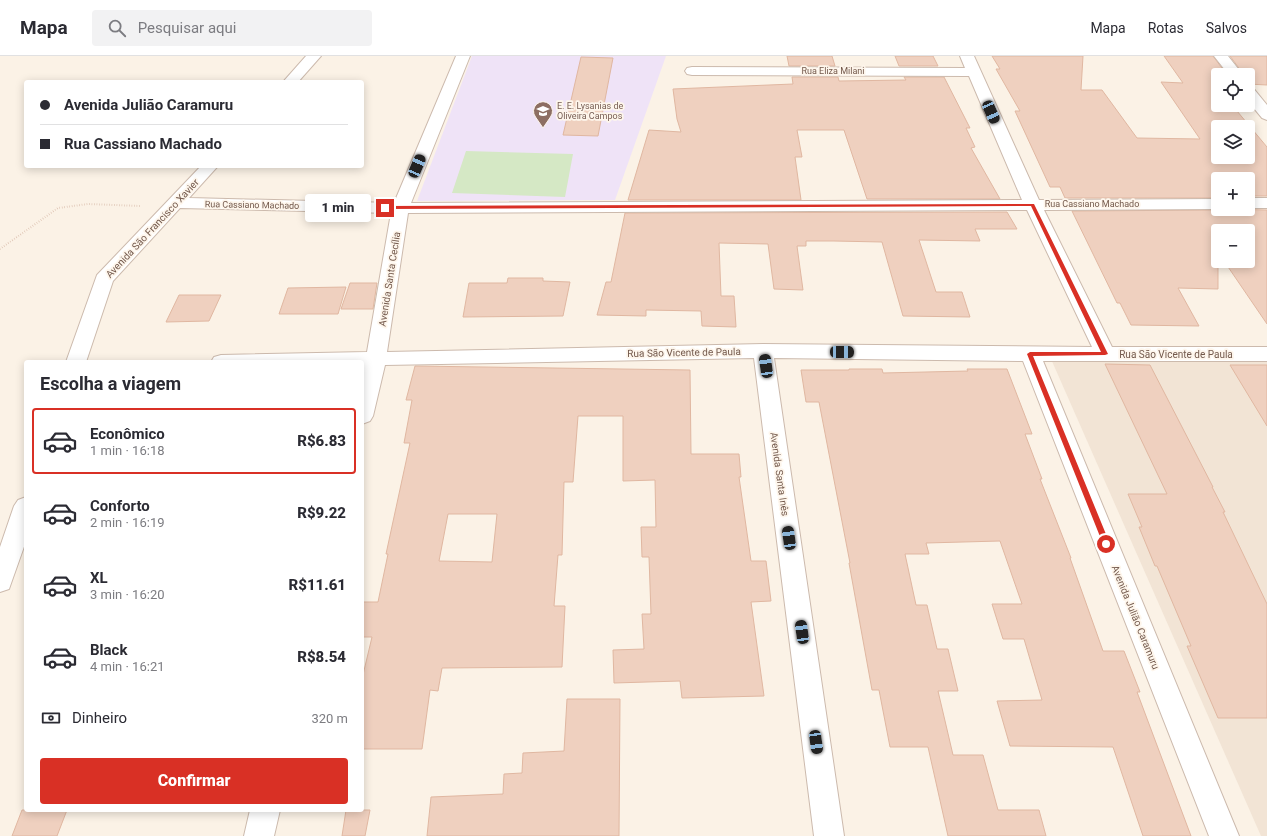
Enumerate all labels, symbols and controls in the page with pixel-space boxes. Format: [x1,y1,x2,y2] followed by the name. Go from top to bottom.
[92,10,372,46] search box
[20,16,68,39] text: Mapa
[106,17,128,39] icon: search
[138,19,236,37] text: Pesquisar aqui
[1090,20,1126,36] text: Mapa
[1148,20,1184,36] text: Rotas
[1206,20,1247,36] text: Salvos
[801,66,865,76] street label: Rua Eliza Milani
[1211,68,1255,268] map controls
[1211,68,1255,112] button: locate
[64,96,233,114] text: Avenida Julião Caramuru
[981,99,1001,125] car
[532,100,554,128] school or university icon: E. E. Lysanias de Oliveira Campos
[557,101,624,121] place label: E. E. Lysanias de Oliveira Campos
[1211,120,1255,164] button: layers
[64,135,222,153] text: Rua Cassiano Machado
[407,153,427,179] car
[1211,172,1255,216] button: +
[104,176,201,280] street label: Avenida São Francisco Xavier
[305,194,371,222] callout: 1 min
[205,199,299,211] street label: Rua Cassiano Machado
[376,199,394,217] route end
[1045,199,1139,209] street label: Rua Cassiano Machado
[322,200,354,215] text: 1 min
[1211,224,1255,268] button: −
[377,231,402,327] street label: Avenida Santa Cecília
[627,346,741,359] street label: Rua São Vicente de Paula
[830,346,854,358] car
[1119,349,1233,360] street label: Rua São Vicente de Paula
[758,353,774,379] car
[40,373,181,394] text: Escolha a viagem
[42,423,78,459] icon: car
[90,425,165,443] text: Econômico
[768,431,791,517] street label: Avenida Santa Inês
[297,432,346,450] text: R$6.83
[90,443,165,458] text: 1 min · 16:18
[42,495,78,531] icon: car
[90,497,150,515] text: Conforto
[297,504,346,522] text: R$9.22
[90,515,165,530] text: 2 min · 16:19
[781,525,797,551] car
[1097,535,1115,553] route start
[1110,564,1161,671] street label: Avenida Julião Caramuru
[42,567,78,603] icon: car
[90,569,108,587] text: XL
[289,576,346,594] text: R$11.61
[90,587,165,602] text: 3 min · 16:20
[794,619,810,645] car
[42,639,78,675] icon: car
[90,641,127,659] text: Black
[297,648,346,666] text: R$8.54
[90,659,165,674] text: 4 min · 16:21
[40,707,62,729] icon: cash
[72,709,127,727] text: Dinheiro
[311,711,348,726] text: 320 m
[808,729,824,755] car
[40,758,348,804] button: Confirmar

